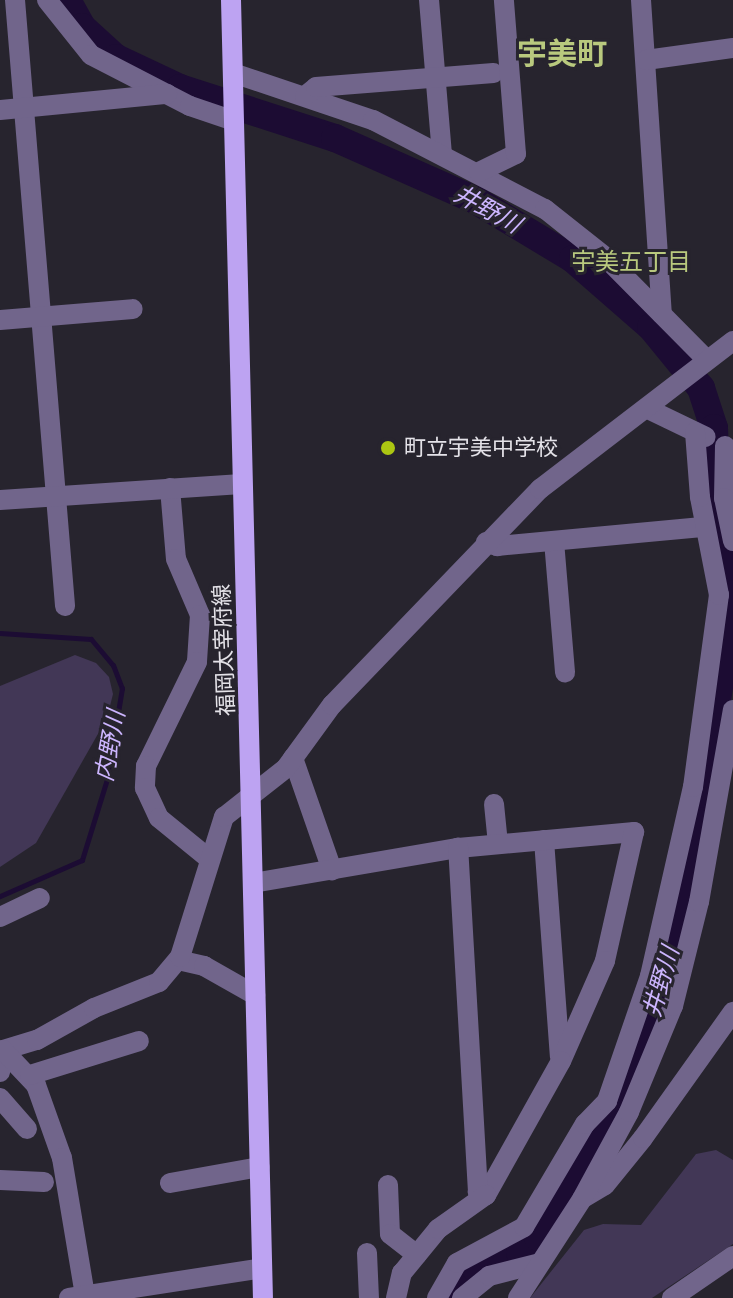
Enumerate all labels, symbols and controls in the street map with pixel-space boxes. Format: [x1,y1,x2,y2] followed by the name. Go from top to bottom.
[517,36,607,72] district label: 宇美町
[449,180,525,240] water label: 井野川
[571,249,691,277] district label: 宇美五丁目
[404,435,558,461] place label: 町立宇美中学校
[379,439,397,457] marker: 町立宇美中学校
[209,584,239,716] street label: 福岡太宰府線
[91,708,131,784] water label: 内野川
[638,943,686,1021] water label: 井野川

